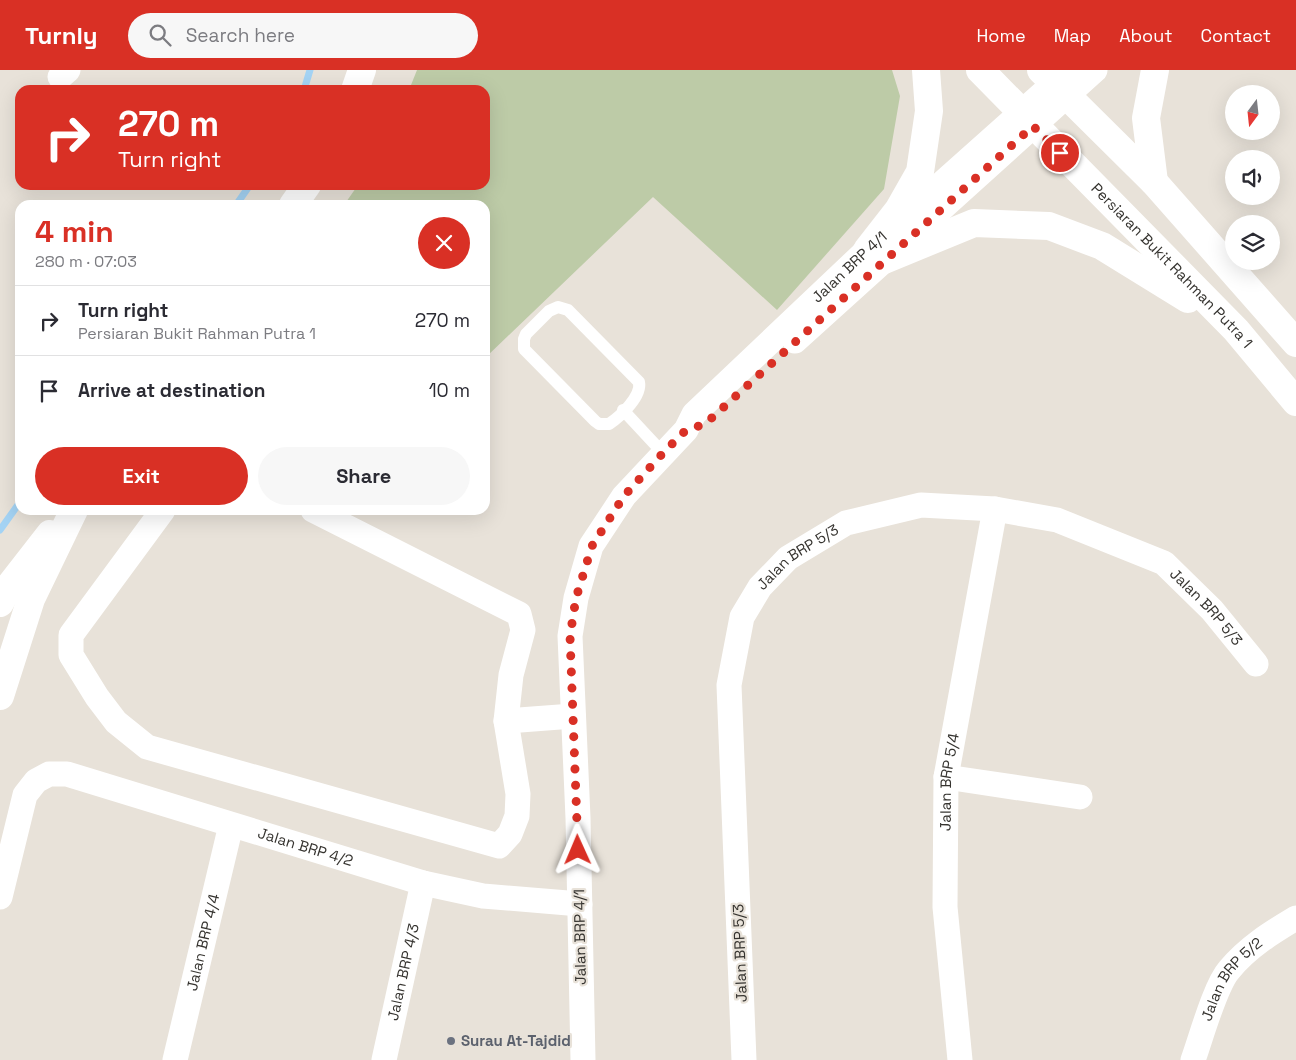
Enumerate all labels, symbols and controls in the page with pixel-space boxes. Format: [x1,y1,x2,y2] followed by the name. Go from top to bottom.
[128,13,478,58] search box
[25,20,98,51] text: Turnly
[146,21,174,49] icon: search
[186,23,295,48] text: Search here
[977,24,1026,47] text: Home
[1054,24,1091,47] text: Map
[1119,24,1173,47] text: About
[1201,24,1271,47] text: Contact
[1225,85,1280,140] north arrow
[1225,85,1280,270] map controls
[118,102,219,146] text: 270 m
[35,105,100,170] icon: right
[1039,132,1081,174] pin
[1046,139,1074,167] icon: arrive
[118,145,221,173] text: Turn right
[1225,150,1280,205] button: sound
[1087,179,1257,352] street label: Persiaran Bukit Rahman Putra 1
[35,212,114,251] text: 4 min
[1225,215,1280,270] button: layers
[418,217,470,269] button: close
[807,227,891,306] street label: Jalan BRP 4/1
[35,251,137,272] text: 280 m · 07:03
[78,298,168,323] text: Turn right
[35,307,63,335] icon: right
[415,308,470,333] text: 270 m
[78,323,316,344] text: Persiaran Bukit Rahman Putra 1
[35,377,63,405] icon: arrive
[78,378,266,403] text: Arrive at destination
[429,378,470,403] text: 10 m
[35,447,248,505] button: Exit
[258,447,470,505] button: Share
[752,520,842,594] street label: Jalan BRP 5/3
[1166,564,1247,649] street label: Jalan BRP 5/3
[936,731,963,831] street label: Jalan BRP 5/4
[256,823,356,870] street label: Jalan BRP 4/2
[551,823,603,875] position arrow
[569,889,590,985] street label: Jalan BRP 4/1
[182,892,223,993] street label: Jalan BRP 4/4
[728,904,751,1002] street label: Jalan BRP 5/3
[383,922,423,1022] street label: Jalan BRP 4/3
[1197,933,1266,1023] street label: Jalan BRP 5/2
[461,1031,571,1050] place label: Surau At-Tajdid
[445,1035,457,1047] marker: Surau At-Tajdid

